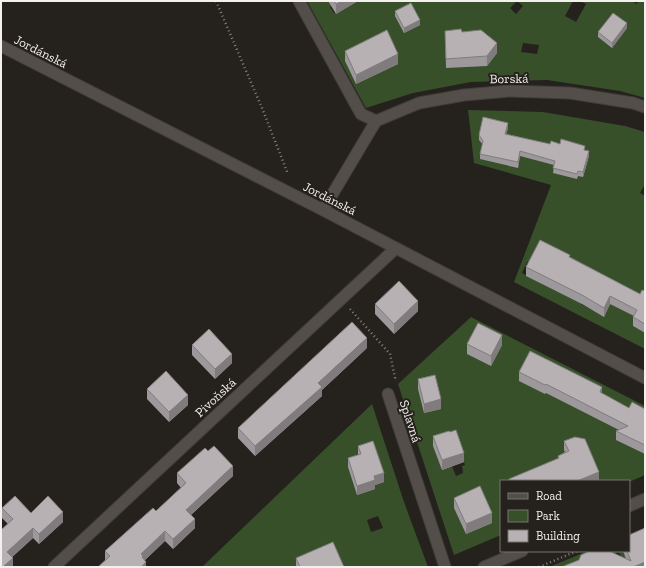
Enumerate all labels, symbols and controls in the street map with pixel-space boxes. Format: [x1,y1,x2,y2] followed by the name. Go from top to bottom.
[12,32,70,71] street label: Jordánská
[490,71,529,86] street label: Borská
[301,179,359,218] street label: Jordánská
[192,374,239,420] street label: Pivoňská
[397,398,425,445] street label: Splavná
[500,480,630,552] legend
[536,489,562,503] text: Road
[536,509,561,523] text: Park
[536,529,580,543] text: Building

